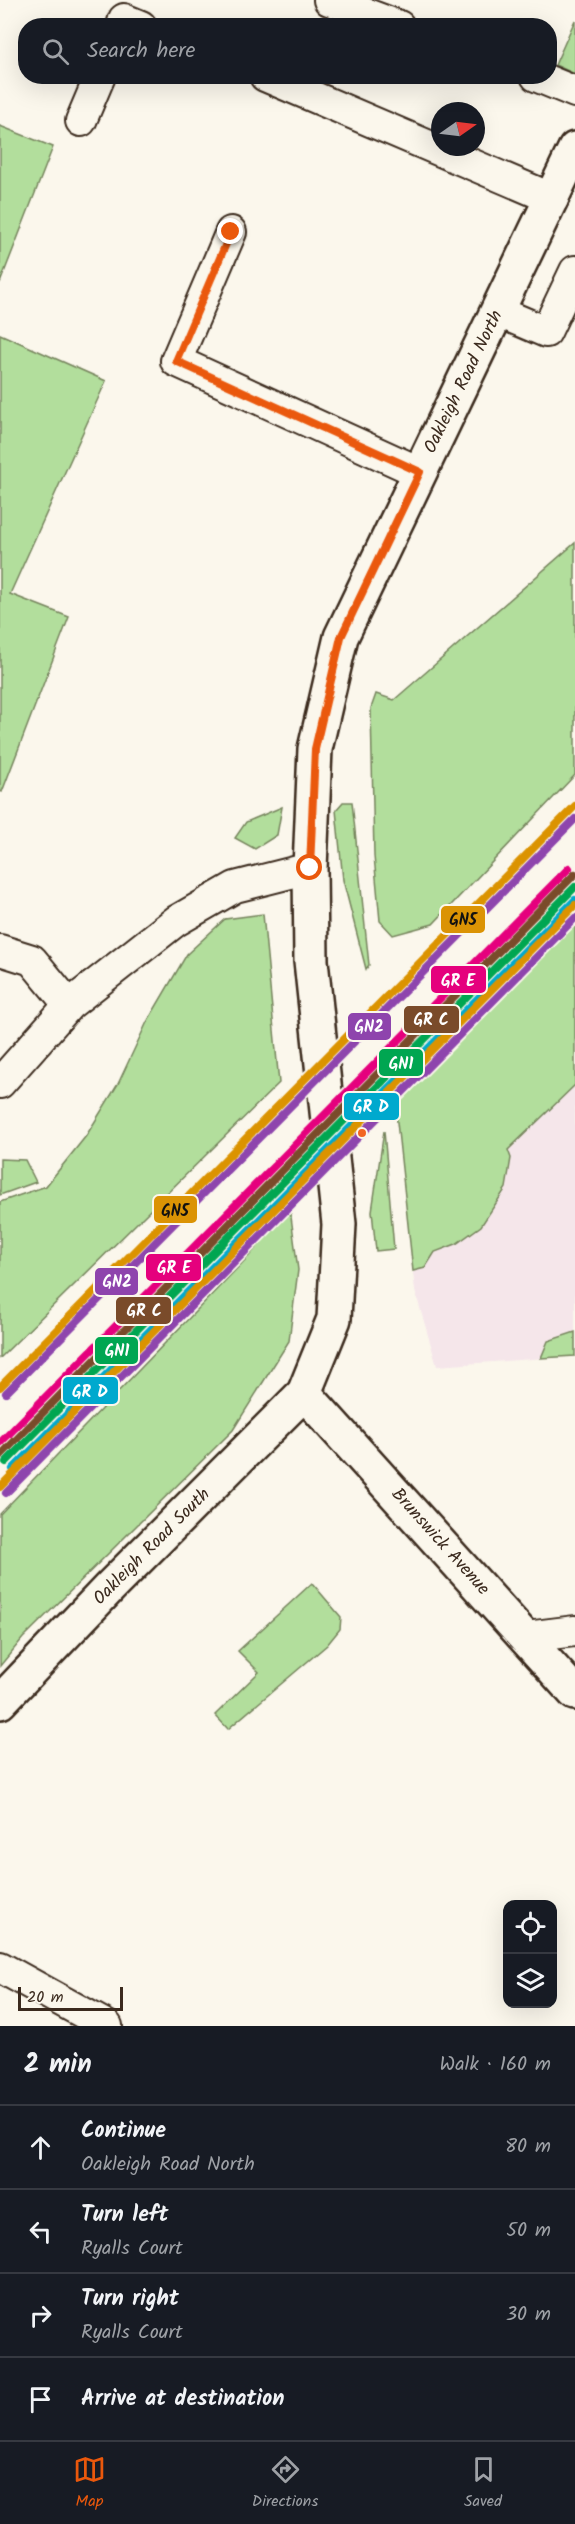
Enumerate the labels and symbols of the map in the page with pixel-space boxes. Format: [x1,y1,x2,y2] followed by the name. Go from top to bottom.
[431,102,485,156] north arrow
[217,218,243,244] route end
[417,305,511,459] street label: Oakleigh Road North
[296,854,322,880] route start
[440,905,486,934] line badge: GN5
[449,908,479,933] text: GN5
[430,965,487,994] line badge: GR E
[441,969,476,994] text: GR E
[403,1005,460,1034] line badge: GR C
[413,1008,449,1033] text: GR C
[347,1012,392,1041] line badge: GN2
[355,1015,383,1040] text: GN2
[378,1048,424,1077] line badge: GN1
[389,1052,413,1077] text: GN1
[343,1092,400,1121] line badge: GR D
[353,1095,389,1120] text: GR D
[356,1127,368,1139] unlabelled marker
[153,1195,198,1224] line badge: GN5
[161,1199,191,1224] text: GN5
[145,1253,202,1282] line badge: GR E
[157,1256,192,1281] text: GR E
[94,1267,139,1296] line badge: GN2
[103,1270,131,1295] text: GN2
[115,1296,172,1325] line badge: GR C
[126,1299,162,1324] text: GR C
[94,1336,139,1365] line badge: GN1
[105,1339,129,1364] text: GN1
[62,1376,119,1405] line badge: GR D
[72,1380,108,1405] text: GR D
[86,1481,218,1613] street label: Oakleigh Road South
[384,1482,496,1602] street label: Brunswick Avenue
[18,1984,123,2012] scale bar

